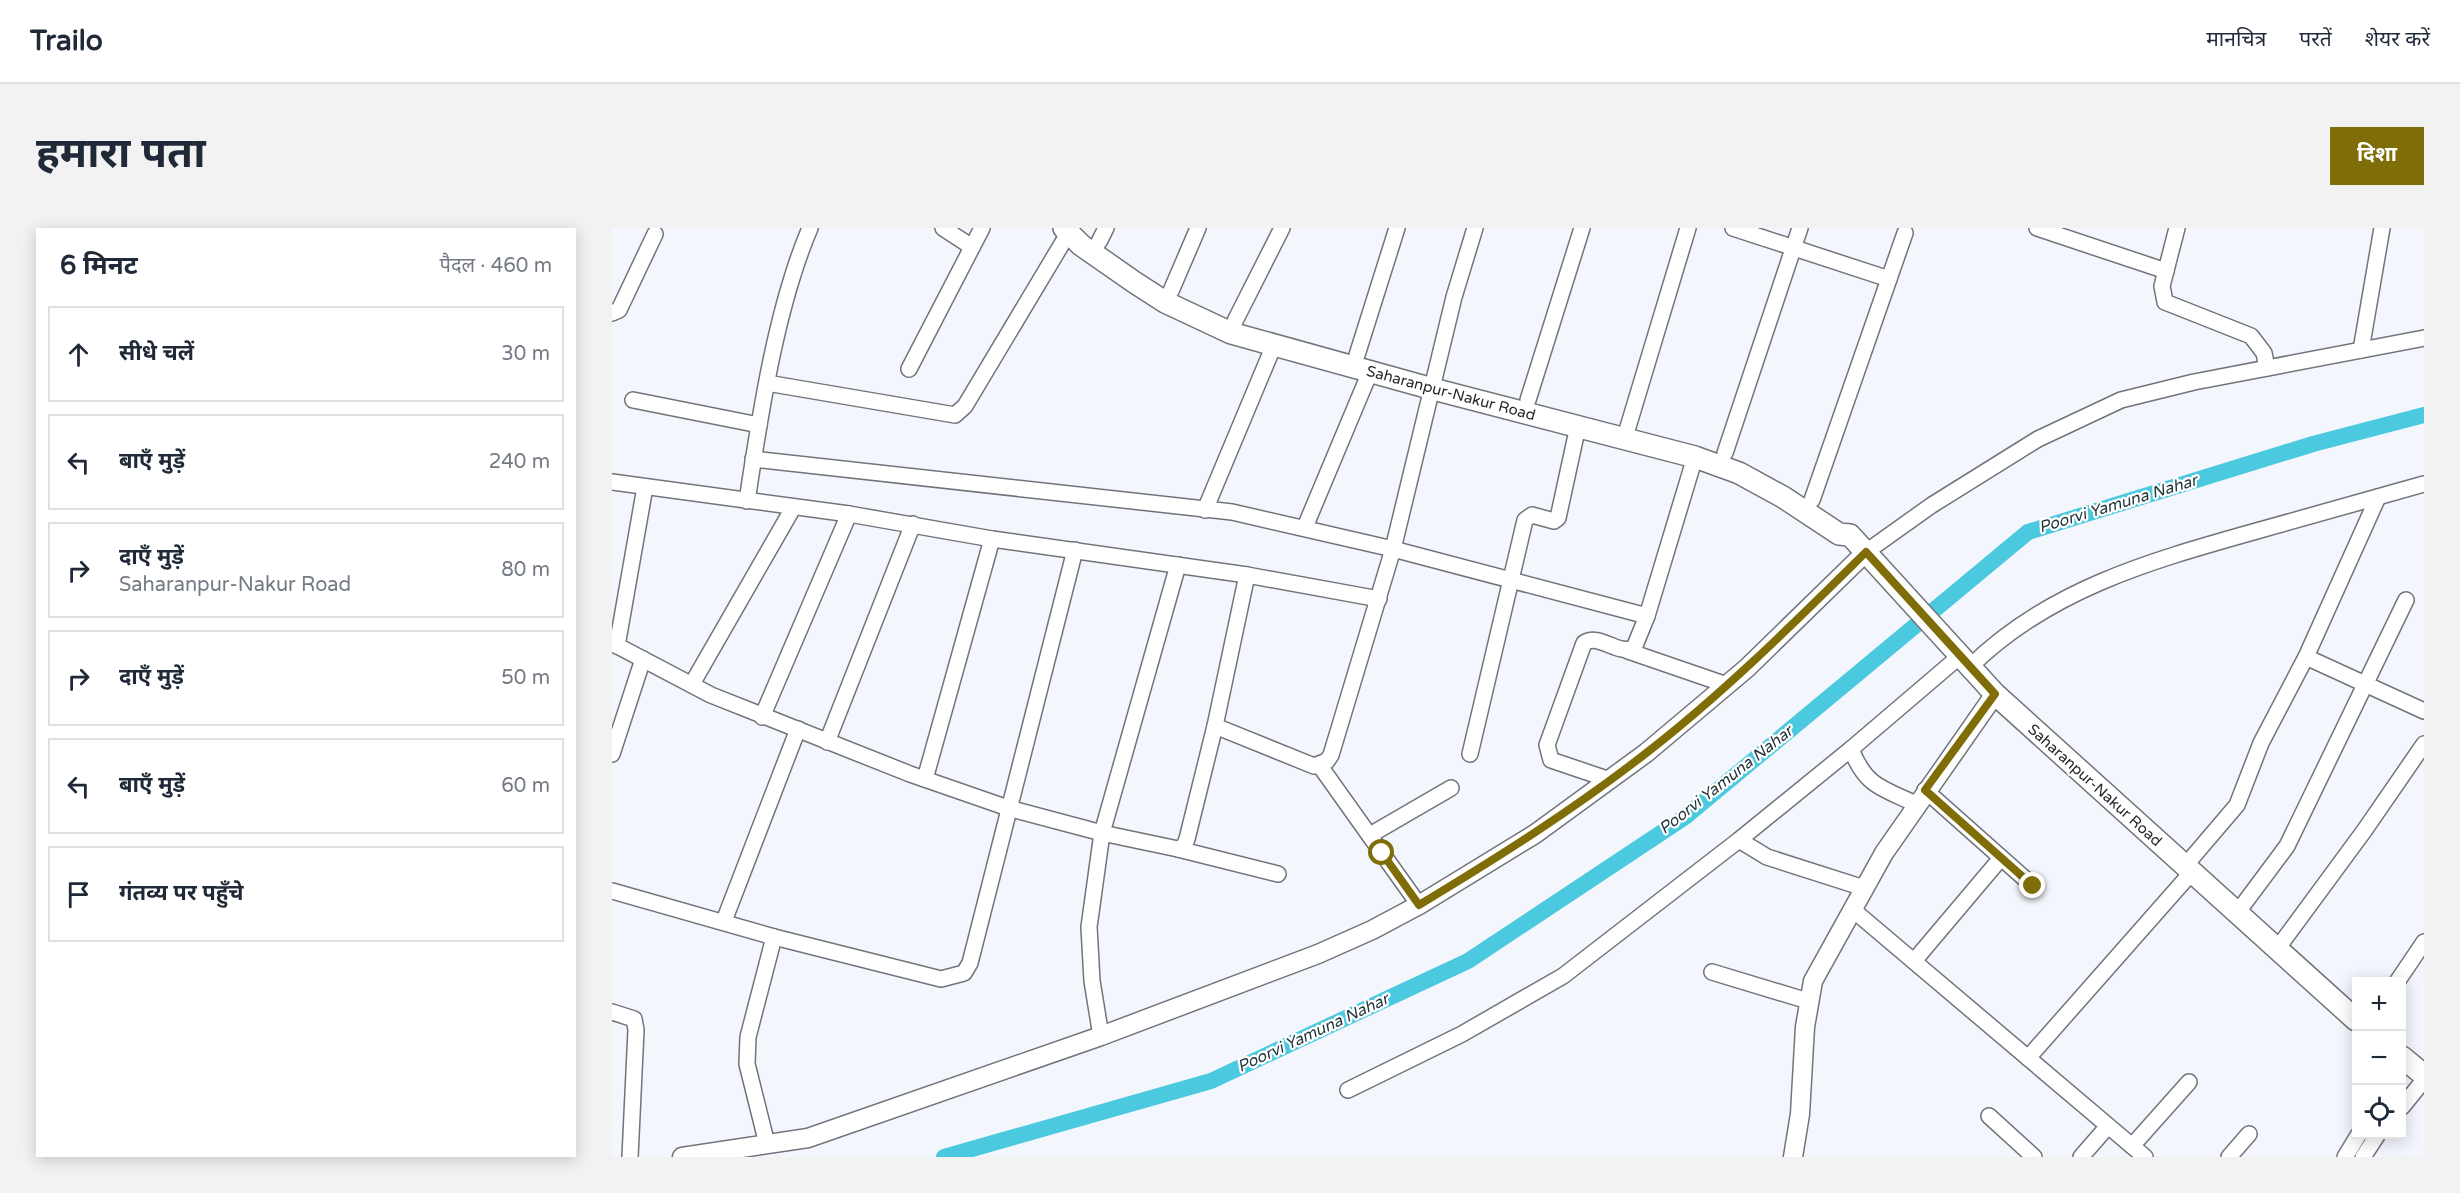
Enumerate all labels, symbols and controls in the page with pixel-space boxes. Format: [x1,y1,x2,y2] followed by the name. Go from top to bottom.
[30,24,103,58] text: Trailo
[2206,27,2266,52] text: मानचित्र
[2299,27,2332,52] text: परतें
[2365,27,2430,52] text: शेयर करें
[2330,127,2424,185] button: दिशा
[36,128,206,179] text: हमारा पता
[60,250,138,281] text: 6 मिनट
[440,254,552,278] text: पैदल · 460 m
[62,338,95,371] icon: ahead
[119,340,194,366] text: सीधे चलें
[501,342,550,366] text: 30 m
[1365,362,1537,424] street label: Saharanpur-Nakur Road
[62,446,95,479] icon: left
[119,448,185,474] text: बाएँ मुड़ें
[489,450,550,474] text: 240 m
[2036,470,2201,538] water label: Poorvi Yamuna Nahar
[119,544,184,570] text: दाएँ मुड़ें
[62,554,95,587] icon: right
[501,558,550,582] text: 80 m
[119,573,351,597] text: Saharanpur-Nakur Road
[62,662,95,695] icon: right
[119,664,184,690] text: दाएँ मुड़ें
[501,666,550,690] text: 50 m
[1655,720,1798,839] water label: Poorvi Yamuna Nahar
[2024,720,2166,850] street label: Saharanpur-Nakur Road
[62,770,95,803] icon: left
[119,772,185,798] text: बाएँ मुड़ें
[501,774,550,798] text: 60 m
[1368,839,1394,865] route start
[2019,872,2045,898] route end
[62,878,95,911] icon: arrive
[119,880,244,906] text: गंतव्य पर पहुँचे
[2352,977,2406,1139] map controls
[2352,977,2406,1031] button: +
[1234,988,1394,1077] water label: Poorvi Yamuna Nahar
[2352,1031,2406,1085] button: −
[2352,1085,2406,1139] button: locate

